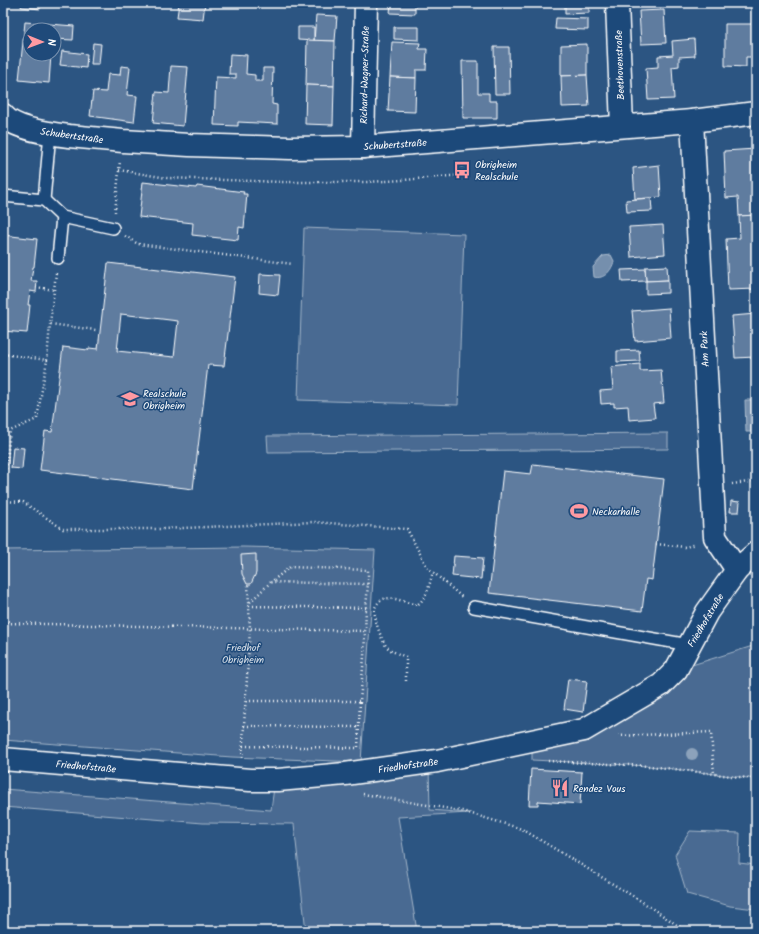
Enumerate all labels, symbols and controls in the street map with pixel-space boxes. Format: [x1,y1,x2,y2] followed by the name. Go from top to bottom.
[22,22,62,62] north arrow
[356,25,374,124] street label: Richard-Wagner-Straße
[611,29,629,100] street label: Beethovenstraße
[42,39,60,46] text: N
[39,124,105,148] street label: Schubertstraße
[363,135,428,155] street label: Schubertstraße
[475,157,519,185] place label: Obrigheim Realschule
[452,160,472,180] bus stop icon: Obrigheim Realschule
[696,330,714,367] street label: Am Park
[143,386,187,414] place label: Realschule Obrigheim
[120,389,140,409] school or university icon: Realschule Obrigheim
[569,501,589,521] sports icon: Neckarhalle
[592,504,640,520] place label: Neckarhalle
[683,590,729,651] street label: Friedhofstraße
[222,640,264,668] park label: Friedhof Obrigheim
[377,754,440,778] street label: Friedhofstraße
[55,756,117,778] street label: Friedhofstraße
[550,778,570,798] restaurant icon: Rendez Vous
[573,781,626,797] place label: Rendez Vous

